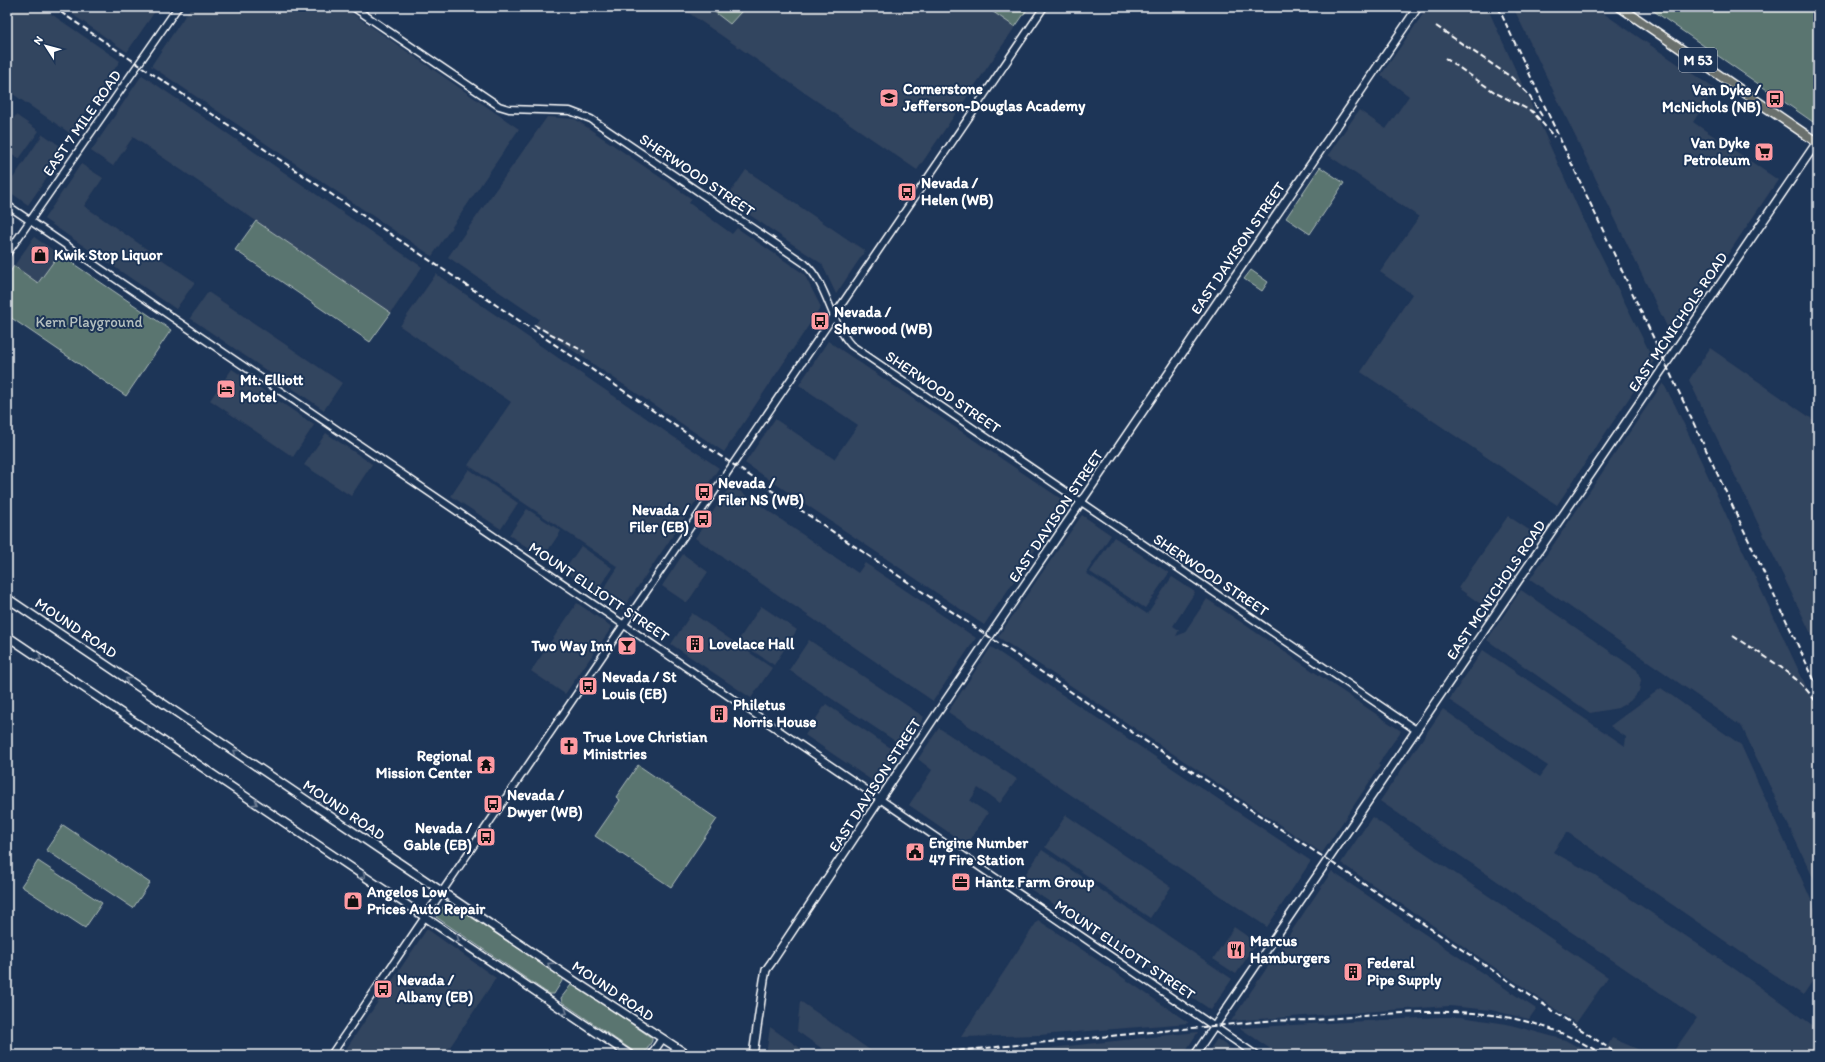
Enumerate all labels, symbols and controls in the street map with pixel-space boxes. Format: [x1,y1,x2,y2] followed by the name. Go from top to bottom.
[26,26,66,66] north arrow
[31,34,46,47] text: N
[1679,48,1717,72] road number: M 53
[39,66,125,179] street label: EAST 7 MILE ROAD
[902,80,1086,116] place label: Cornerstone Jefferson-Douglas Academy
[1662,81,1762,117] place label: Van Dyke / McNichols (NB)
[878,87,900,109] school or university icon: Cornerstone Jefferson-Douglas Academy
[1764,88,1786,110] bus stop icon: Van Dyke / McNichols (NB)
[636,130,758,221] street label: SHERWOOD STREET
[1683,134,1750,169] place label: Van Dyke Petroleum
[1753,141,1775,163] supermarket icon: Van Dyke Petroleum
[921,174,993,210] place label: Nevada / Helen (WB)
[1187,178,1289,318] street label: EAST DAVISON STREET
[896,181,918,203] bus stop icon: Nevada / Helen (WB)
[29,244,51,266] shop icon: Kwik Stop Liquor
[54,246,163,265] place label: Kwik Stop Liquor
[1625,249,1731,395] street label: EAST MCNICHOLS ROAD
[834,303,933,339] place label: Nevada / Sherwood (WB)
[809,310,831,332] bus stop icon: Nevada / Sherwood (WB)
[35,313,143,331] park label: Kern Playground
[882,347,1004,438] street label: SHERWOOD STREET
[240,371,304,406] place label: Mt. Elliott Motel
[215,378,237,400] hotel icon: Mt. Elliott Motel
[1005,446,1107,586] street label: EAST DAVISON STREET
[718,474,804,510] place label: Nevada / Filer NS (WB)
[693,481,715,503] bus stop icon: Nevada / Filer NS (WB)
[629,501,690,537] place label: Nevada / Filer (EB)
[692,508,714,530] bus stop icon: Nevada / Filer (EB)
[1443,517,1549,663] street label: EAST MCNICHOLS ROAD
[1150,530,1272,621] street label: SHERWOOD STREET
[525,538,673,646] street label: MOUNT ELLIOTT STREET
[32,594,120,662] street label: MOUND ROAD
[684,633,706,655] building icon: Lovelace Hall
[616,635,638,657] bar icon: Two Way Inn
[709,635,795,653] place label: Lovelace Hall
[531,637,614,656] place label: Two Way Inn
[35,653,42,660] one-way arrow
[602,668,677,704] place label: Nevada / St Louis (EB)
[577,675,599,697] bus stop icon: Nevada / St Louis (EB)
[125,677,132,685] one-way arrow
[733,696,816,731] place label: Philetus Norris House
[708,703,730,725] building icon: Philetus Norris House
[825,714,925,855] street label: EAST DAVISON STREET
[143,725,150,733] one-way arrow
[582,728,708,763] place label: True Love Christian Ministries
[558,735,580,757] church icon: True Love Christian Ministries
[376,747,473,782] place label: Regional Mission Center
[233,749,240,757] one-way arrow
[475,754,497,776] temple icon: Regional Mission Center
[300,776,388,844] street label: MOUND ROAD
[507,786,583,822] place label: Nevada / Dwyer (WB)
[482,793,504,815] bus stop icon: Nevada / Dwyer (WB)
[251,798,258,806] one-way arrow
[404,819,473,855] place label: Nevada / Gable (EB)
[475,826,497,848] bus stop icon: Nevada / Gable (EB)
[929,834,1029,869] place label: Engine Number 47 Fire Station
[904,841,926,863] public building icon: Engine Number 47 Fire Station
[359,871,366,879] one-way arrow
[950,871,972,893] office icon: Hantz Farm Group
[975,873,1094,892] place label: Hantz Farm Group
[366,883,486,919] place label: Angelos Low Prices Auto Repair
[342,890,364,912] shop icon: Angelos Low Prices Auto Repair
[1051,896,1199,1004] street label: MOUNT ELLIOTT STREET
[1250,932,1330,968] place label: Marcus Hamburgers
[453,935,460,942] one-way arrow
[1225,939,1247,961] restaurant icon: Marcus Hamburgers
[1367,954,1442,990] place label: Federal Pipe Supply
[569,957,657,1025] street label: MOUND ROAD
[1342,961,1364,983] building icon: Federal Pipe Supply
[547,962,554,970] one-way arrow
[396,971,473,1007] place label: Nevada / Albany (EB)
[372,978,394,1000] bus stop icon: Nevada / Albany (EB)
[561,1007,568,1014] one-way arrow

